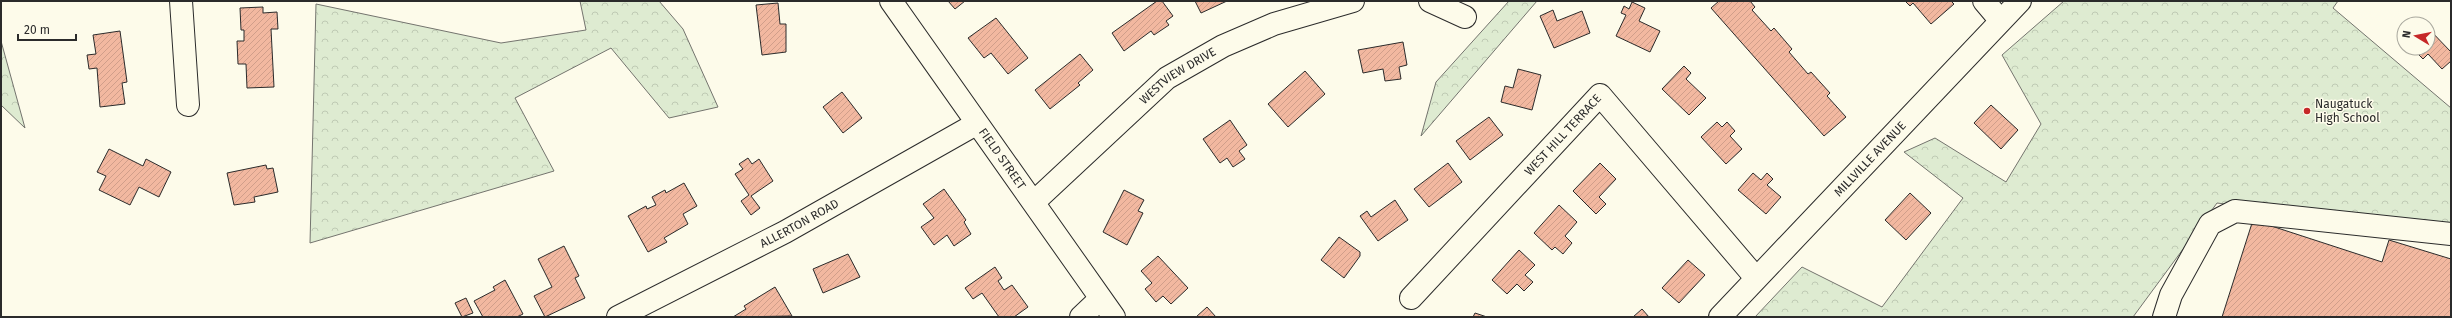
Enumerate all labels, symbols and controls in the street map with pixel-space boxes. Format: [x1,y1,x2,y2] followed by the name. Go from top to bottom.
[18,16,76,42] scale bar
[2396,16,2436,56] north arrow
[24,23,50,37] text: 20 m
[2400,30,2414,39] text: N
[1137,45,1218,107] street label: WESTVIEW DRIVE
[1522,91,1604,178] street label: WEST HILL TERRACE
[2315,97,2380,125] place label: Naugatuck High School
[2302,106,2312,116] marker: Naugatuck High School
[1831,118,1909,199] street label: MILLVILLE AVENUE
[976,125,1029,193] street label: FIELD STREET
[758,196,841,251] street label: ALLERTON ROAD

